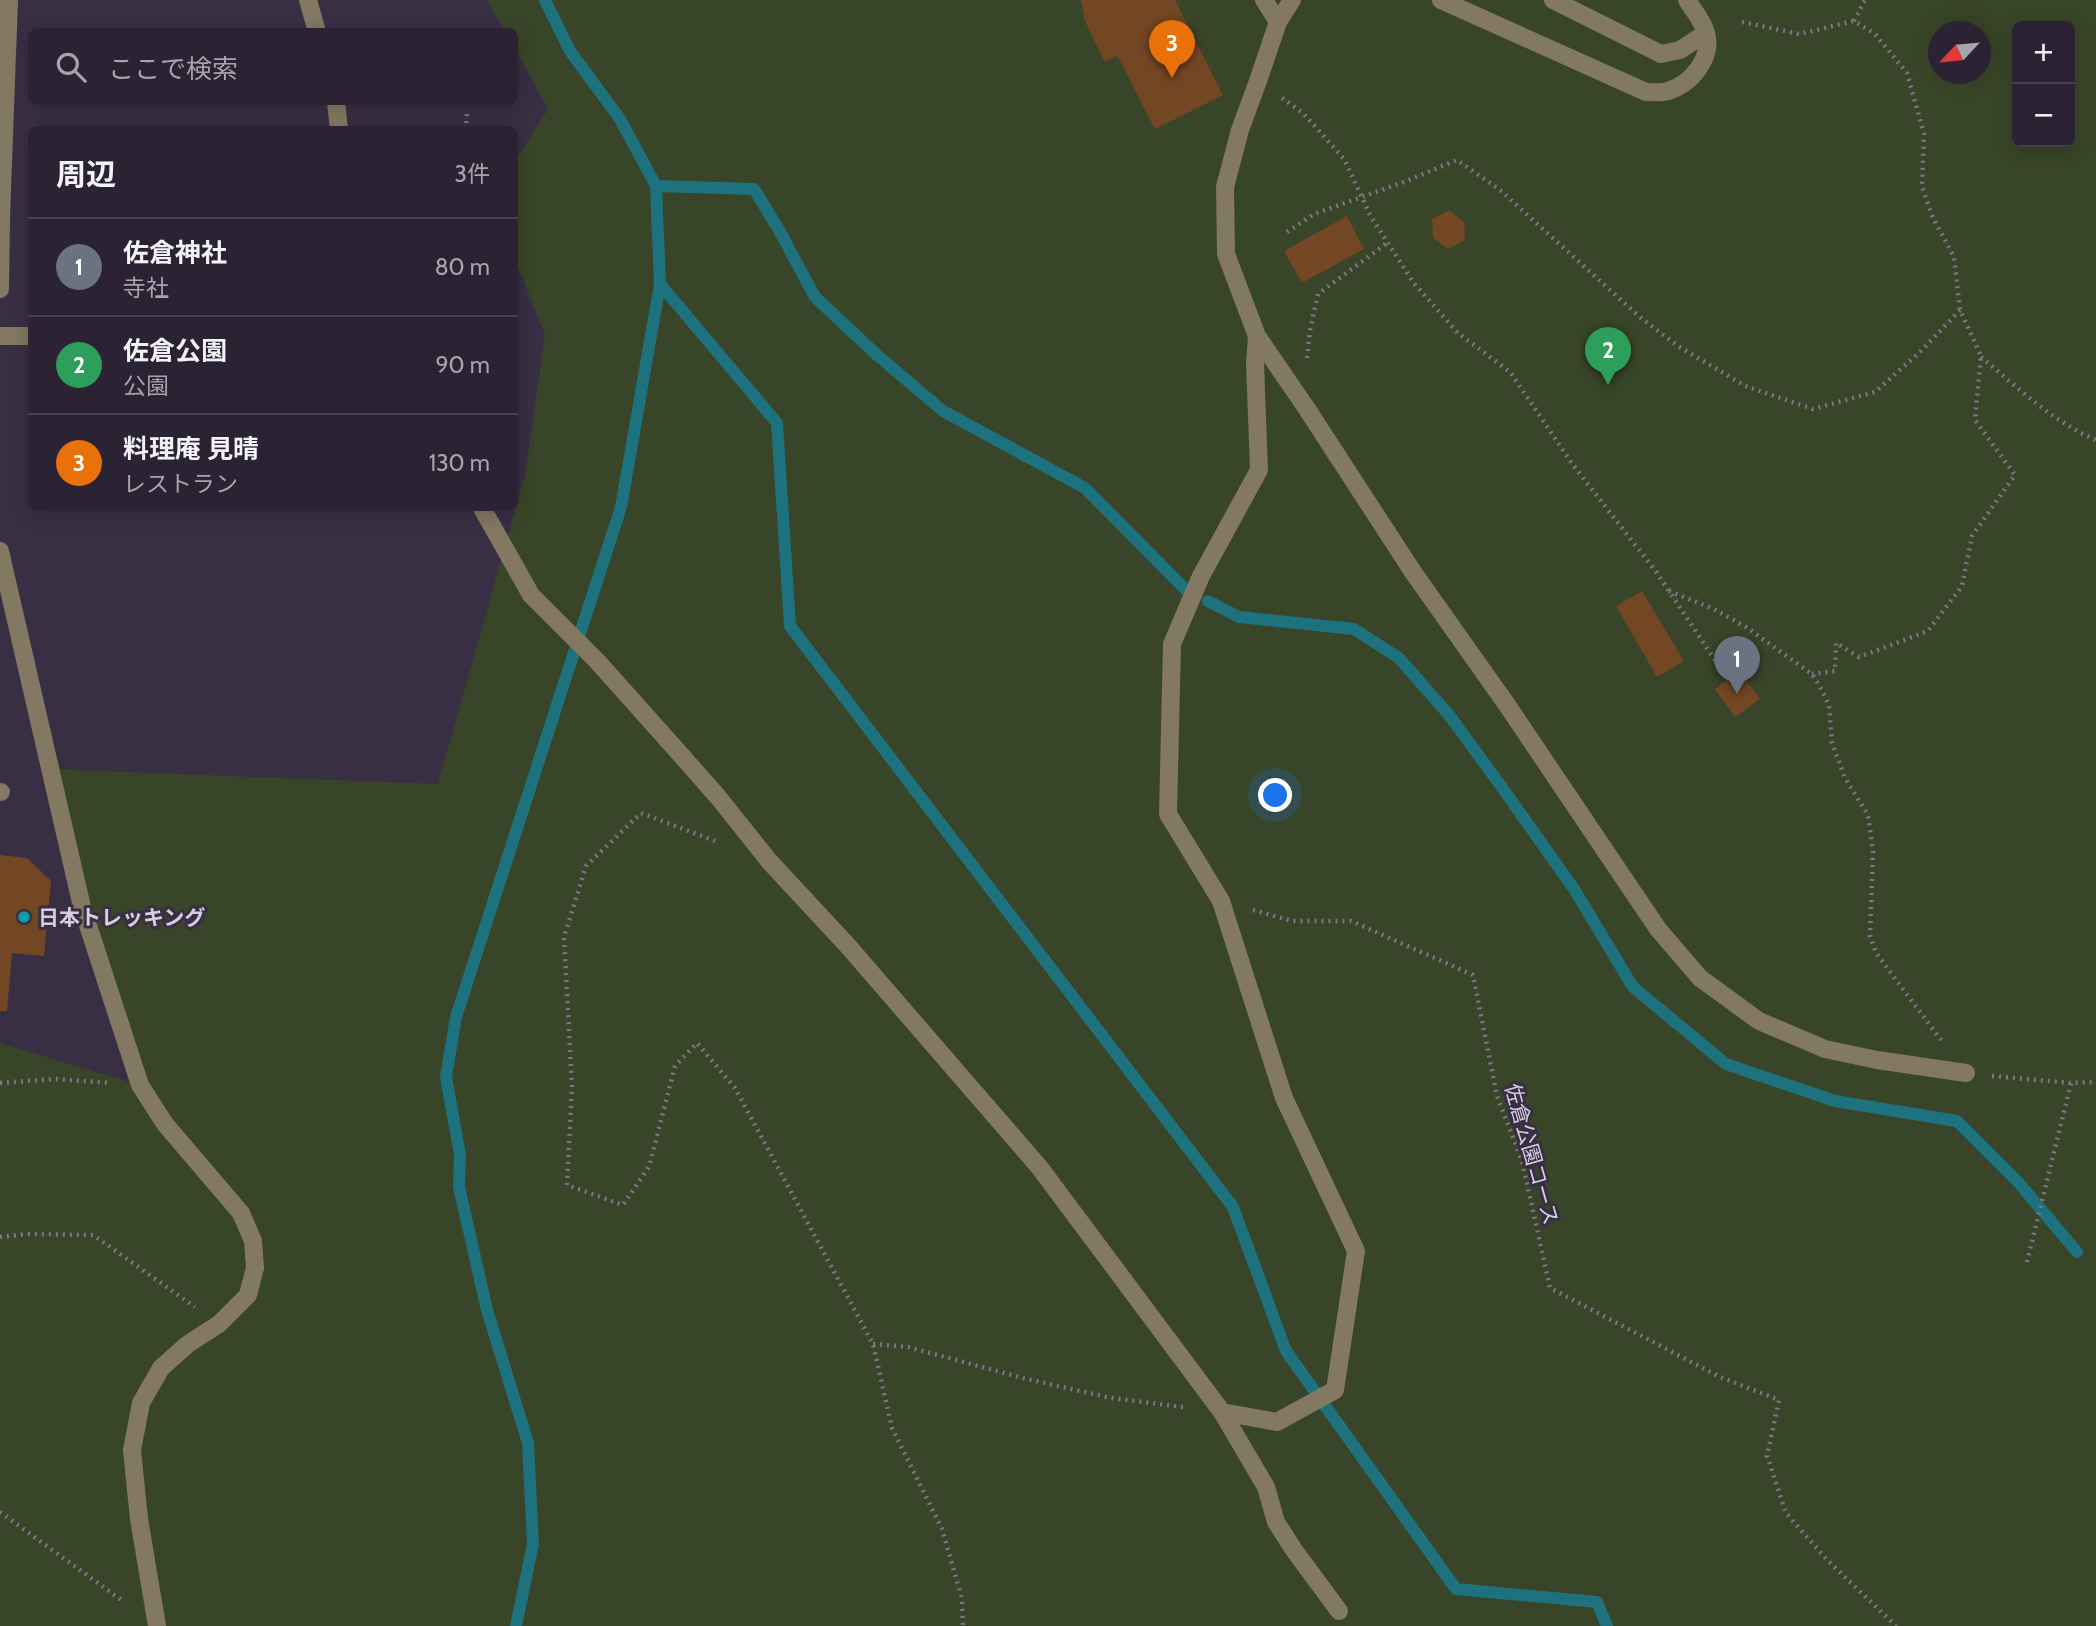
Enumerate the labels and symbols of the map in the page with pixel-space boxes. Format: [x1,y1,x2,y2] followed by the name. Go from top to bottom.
[1149,20,1195,78] pin: 3
[1928,21,1991,84] north arrow
[1585,327,1631,385] pin: 2
[1714,636,1760,694] pin: 1
[1258,778,1292,812] your location
[38,905,205,930] place label: 日本トレッキング
[16,909,32,925] marker: 日本トレッキング
[1500,1080,1564,1228] street label: 佐倉公園コース

